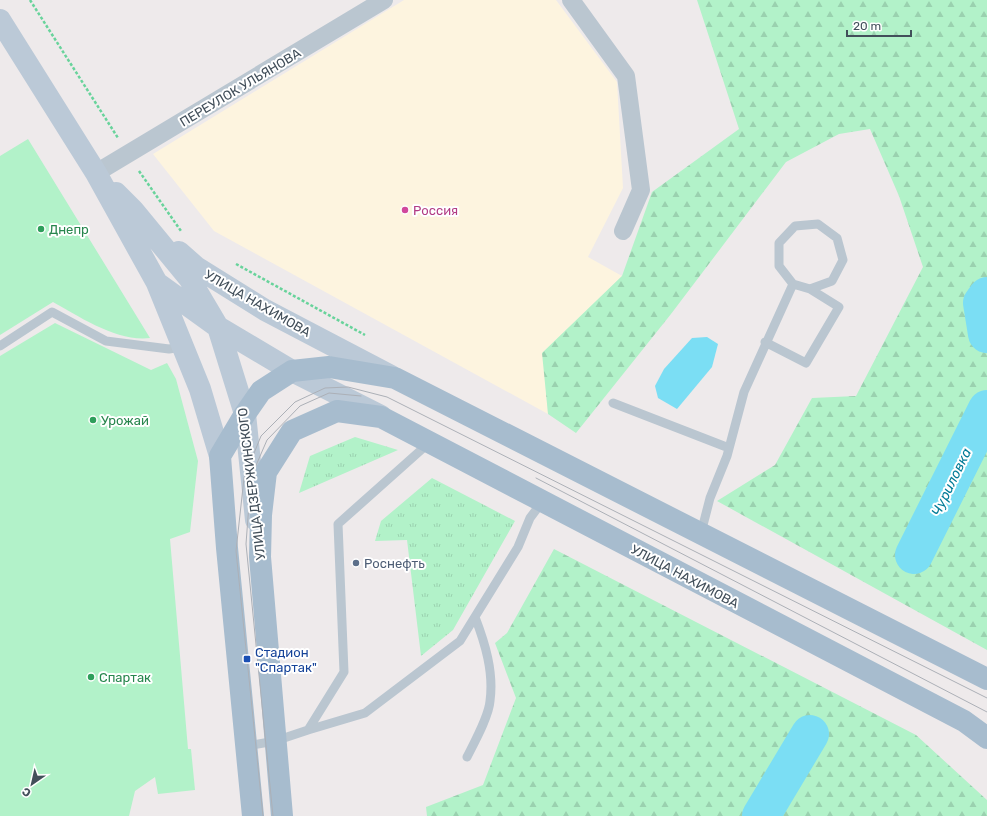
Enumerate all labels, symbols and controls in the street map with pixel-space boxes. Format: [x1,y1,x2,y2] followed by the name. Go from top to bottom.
[847,12,911,38] scale bar
[853,19,881,33] text: 20 m
[177,45,304,130] street label: ПЕРЕУЛОК УЛЬЯНОВА
[413,203,458,218] place label: Россия
[400,205,410,215] marker: Россия
[49,222,89,237] place label: Днепр
[36,224,46,234] marker: Днепр
[202,267,314,340] street label: УЛИЦА НАХИМОВА
[235,407,268,561] street label: УЛИЦА ДЗЕРЖИНСКОГО
[101,413,149,428] place label: Урожай
[88,415,98,425] marker: Урожай
[928,445,975,519] water label: Чуриловка
[628,542,741,611] street label: УЛИЦА НАХИМОВА
[364,556,425,571] place label: Роснефть
[351,558,361,568] marker: Роснефть
[255,645,317,675] place label: Стадион "Спартак"
[242,654,252,664] marker: Стадион "Спартак"
[99,670,151,685] place label: Спартак
[86,672,96,682] marker: Спартак
[12,764,52,804] north arrow
[20,784,34,799] text: С

